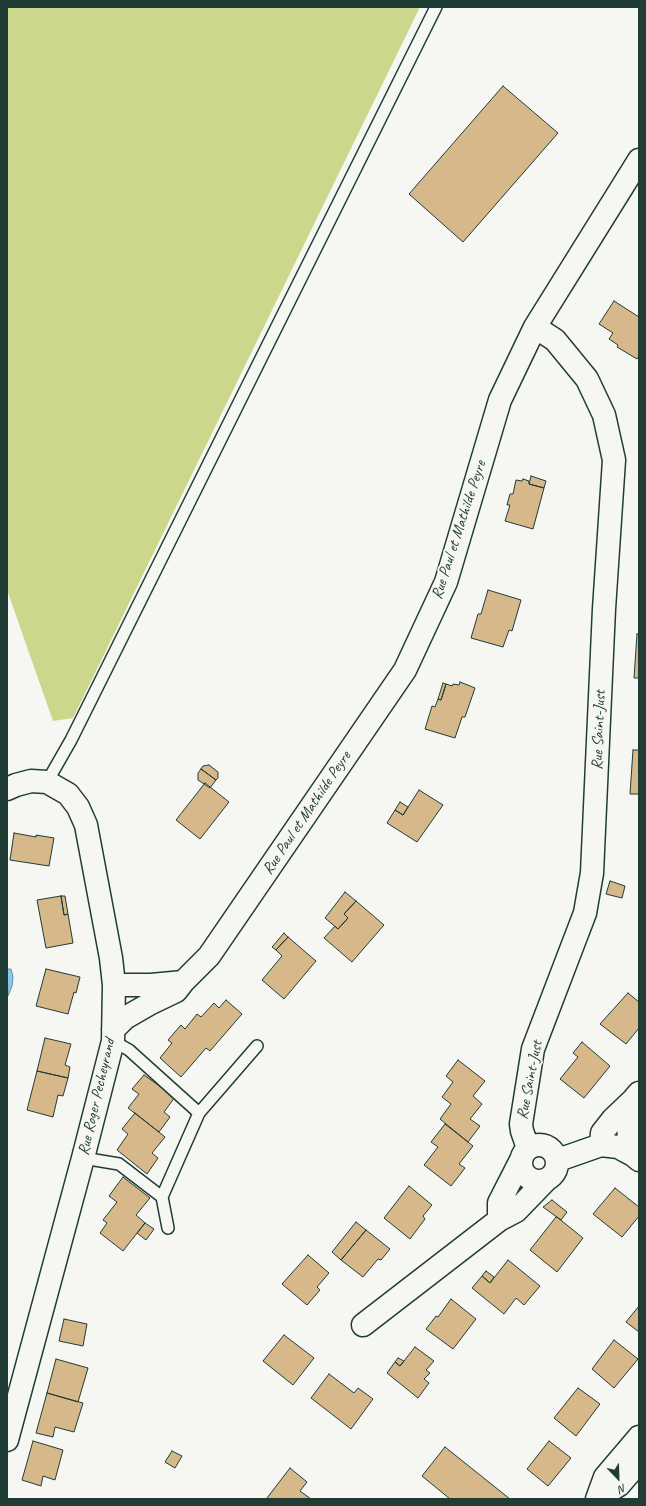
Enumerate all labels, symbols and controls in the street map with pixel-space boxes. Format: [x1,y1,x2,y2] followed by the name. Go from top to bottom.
[428,458,490,602] street label: Rue Paul et Mathilde Peyre
[588,690,610,770] street label: Rue Saint-Just
[259,748,355,878] street label: Rue Paul et Mathilde Peyre
[74,1037,120,1157] street label: Rue Roger Pecheyrand
[513,1039,547,1121] street label: Rue Saint-Just
[598,1458,638,1498] north arrow
[617,1481,629,1497] text: N

